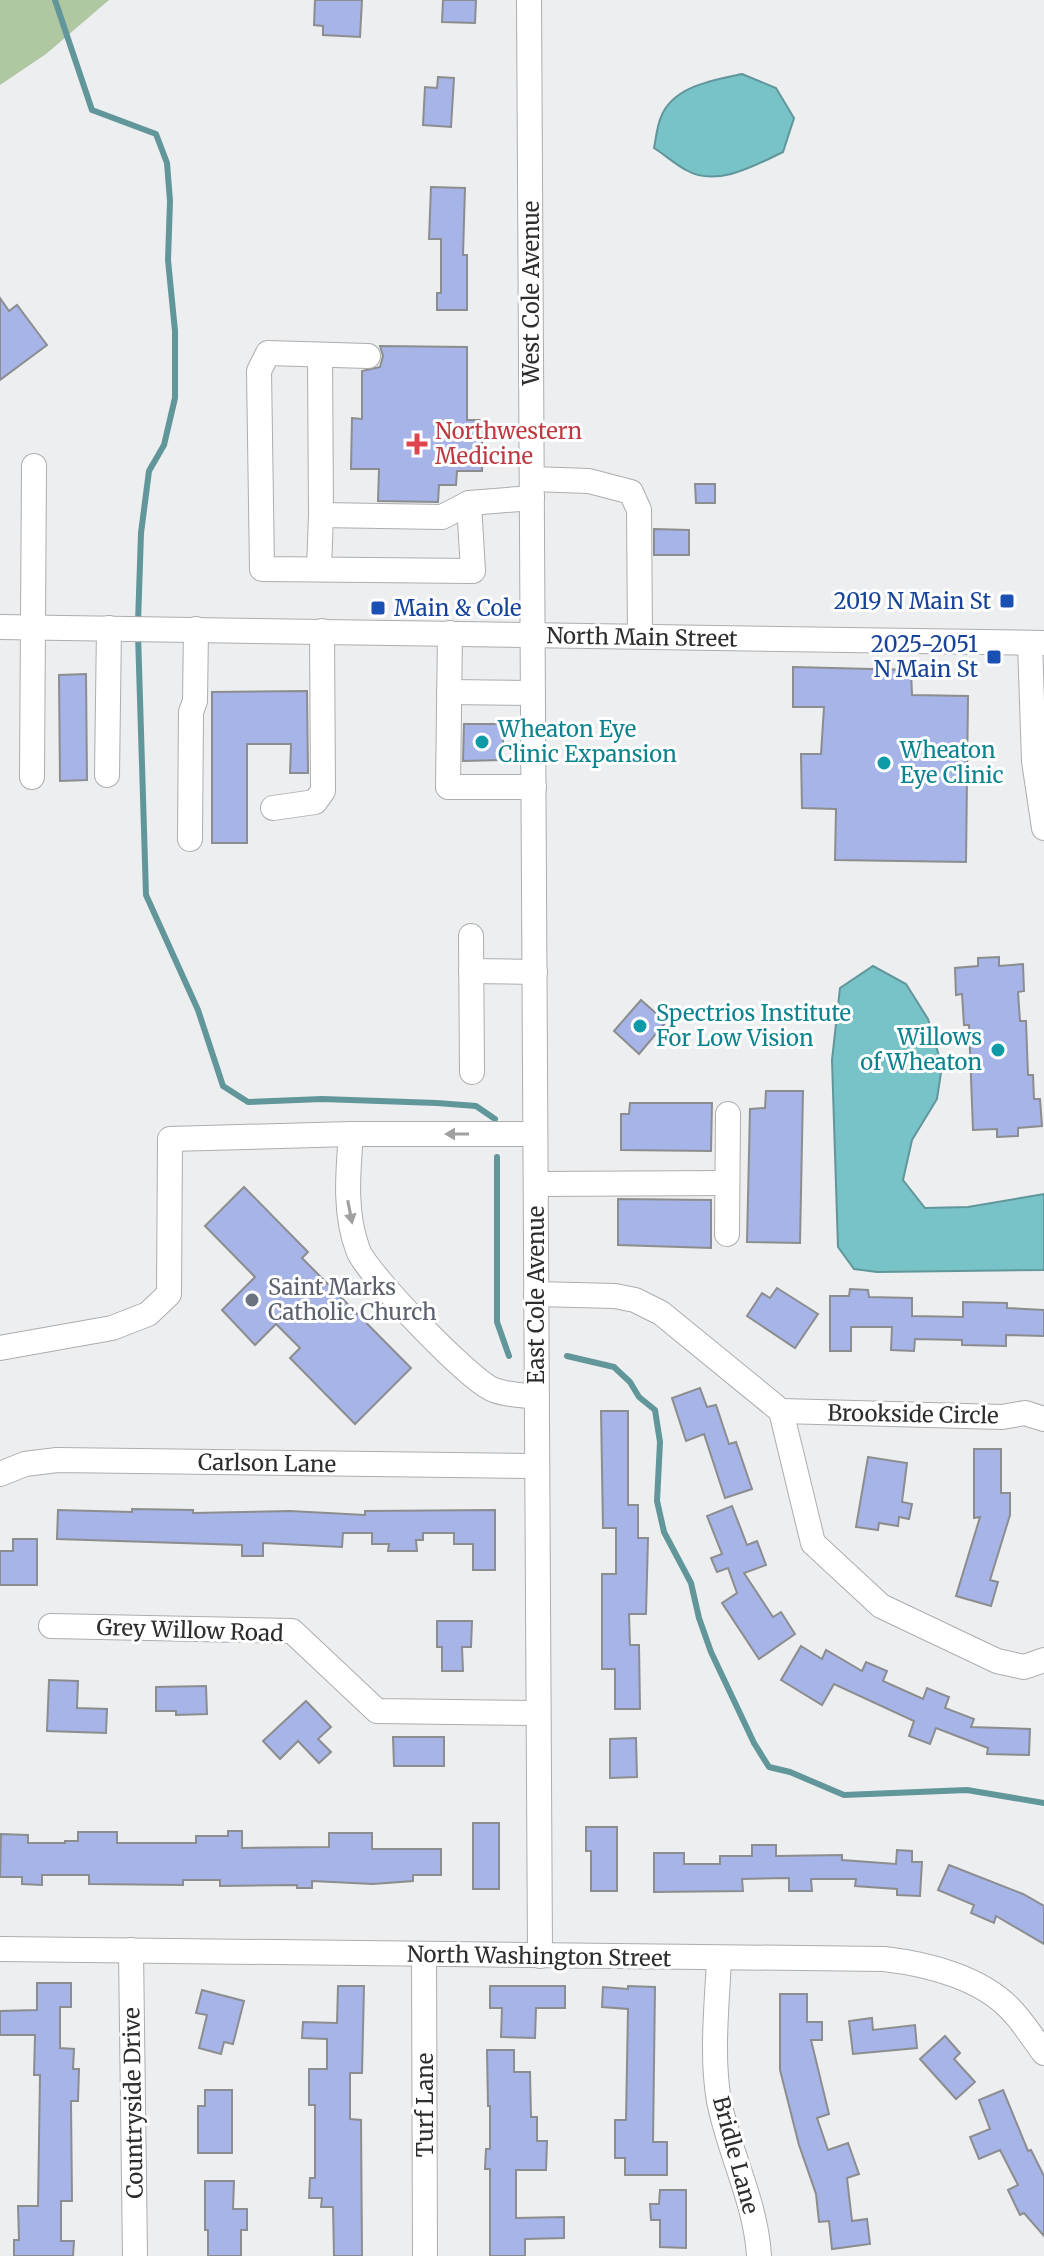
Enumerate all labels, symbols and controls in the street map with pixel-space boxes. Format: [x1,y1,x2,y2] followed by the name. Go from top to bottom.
[517,201,545,386] street label: West Cole Avenue
[435,417,583,470] place label: Northwestern Medicine
[406,433,428,455] marker: Northwestern Medicine
[833,587,991,615] place label: 2019 N Main St
[998,592,1016,610] marker: 2019 N Main St
[394,594,522,622] place label: Main & Cole
[369,599,387,617] marker: Main & Cole
[546,621,738,653] street label: North Main Street
[871,630,978,683] place label: 2025-2051 N Main St
[985,648,1003,666] marker: 2025-2051 N Main St
[497,715,677,768] place label: Wheaton Eye Clinic Expansion
[473,733,491,751] marker: Wheaton Eye Clinic Expansion
[899,736,1004,789] place label: Wheaton Eye Clinic
[875,754,893,772] marker: Wheaton Eye Clinic
[656,999,851,1052] place label: Spectrios Institute For Low Vision
[631,1017,649,1035] marker: Spectrios Institute For Low Vision
[860,1023,982,1076] place label: Willows of Wheaton
[989,1041,1007,1059] marker: Willows of Wheaton
[444,1128,469,1140] one-way arrow
[345,1199,357,1224] one-way arrow
[522,1206,550,1384] street label: East Cole Avenue
[268,1273,437,1326] place label: Saint Marks Catholic Church
[243,1291,261,1309] marker: Saint Marks Catholic Church
[827,1399,999,1429] street label: Brookside Circle
[198,1448,336,1478] street label: Carlson Lane
[96,1613,284,1647] street label: Grey Willow Road
[407,1940,672,1972] street label: North Washington Street
[117,2007,149,2199] street label: Countryside Drive
[411,2053,439,2157] street label: Turf Lane
[707,2093,765,2217] street label: Bridle Lane

